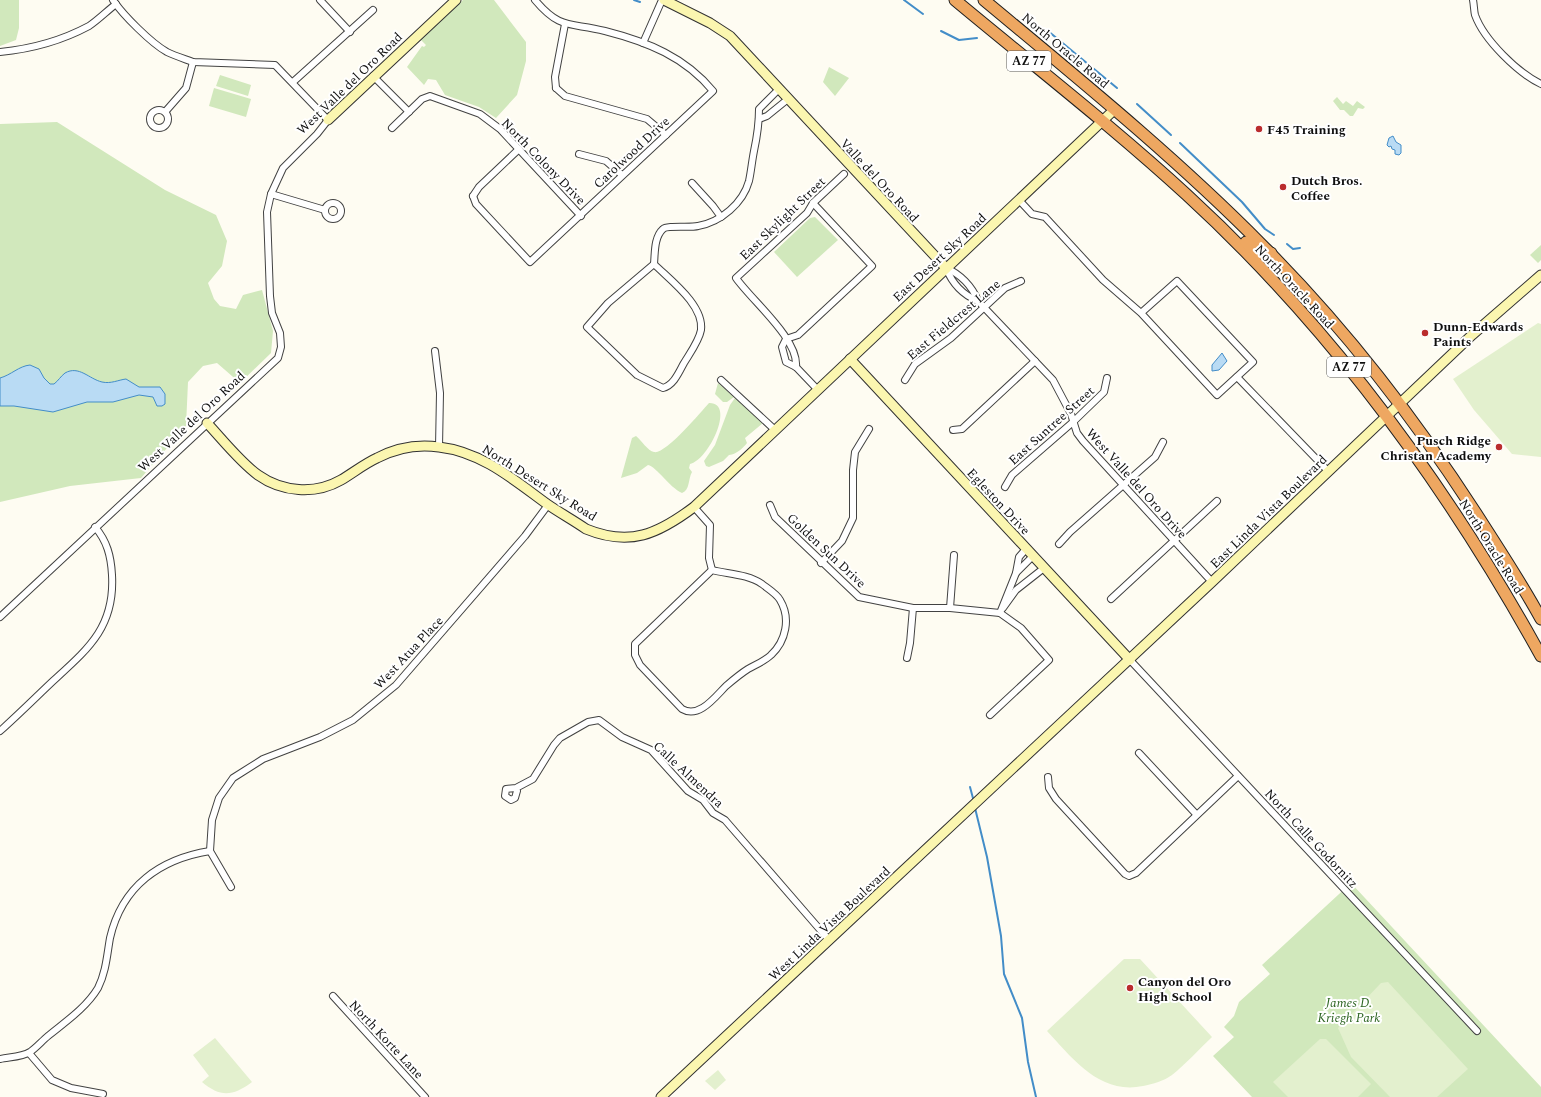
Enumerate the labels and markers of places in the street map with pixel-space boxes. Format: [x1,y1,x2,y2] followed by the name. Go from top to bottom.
[1267,120,1346,140] place label: F45 Training
[1254,124,1264,134] marker: F45 Training
[1291,171,1362,206] place label: Dutch Bros. Coffee
[1278,182,1288,192] marker: Dutch Bros. Coffee
[1433,317,1523,352] place label: Dunn-Edwards Paints
[1420,328,1430,338] marker: Dunn-Edwards Paints
[1381,431,1492,466] place label: Pusch Ridge Christan Academy
[1494,442,1504,452] marker: Pusch Ridge Christan Academy
[1138,972,1231,1007] place label: Canyon del Oro High School
[1125,983,1135,993] marker: Canyon del Oro High School

